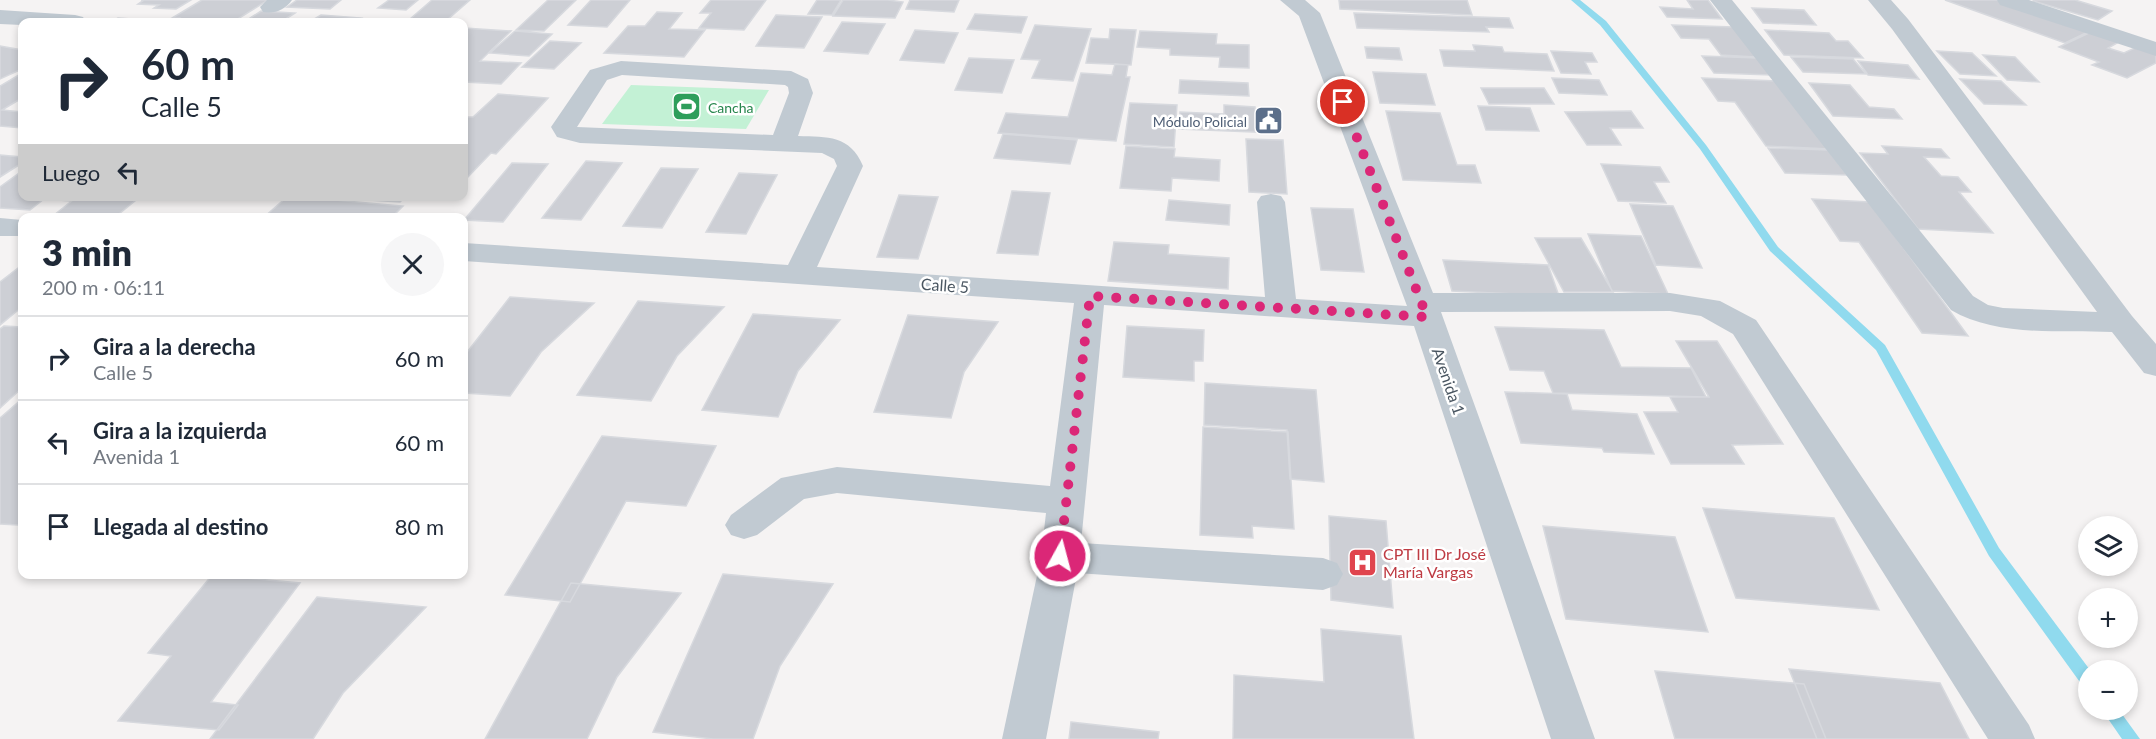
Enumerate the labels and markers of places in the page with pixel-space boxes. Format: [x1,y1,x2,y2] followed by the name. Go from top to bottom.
[1317,76,1368,127] pin
[671,91,703,123] sports icon: Cancha
[708,99,754,116] place label: Cancha
[1252,105,1284,137] public building icon: Módulo Policial
[1153,113,1247,130] place label: Módulo Policial
[1383,544,1486,581] place label: CPT III Dr José María Vargas
[1346,546,1378,578] hospital icon: CPT III Dr José María Vargas

